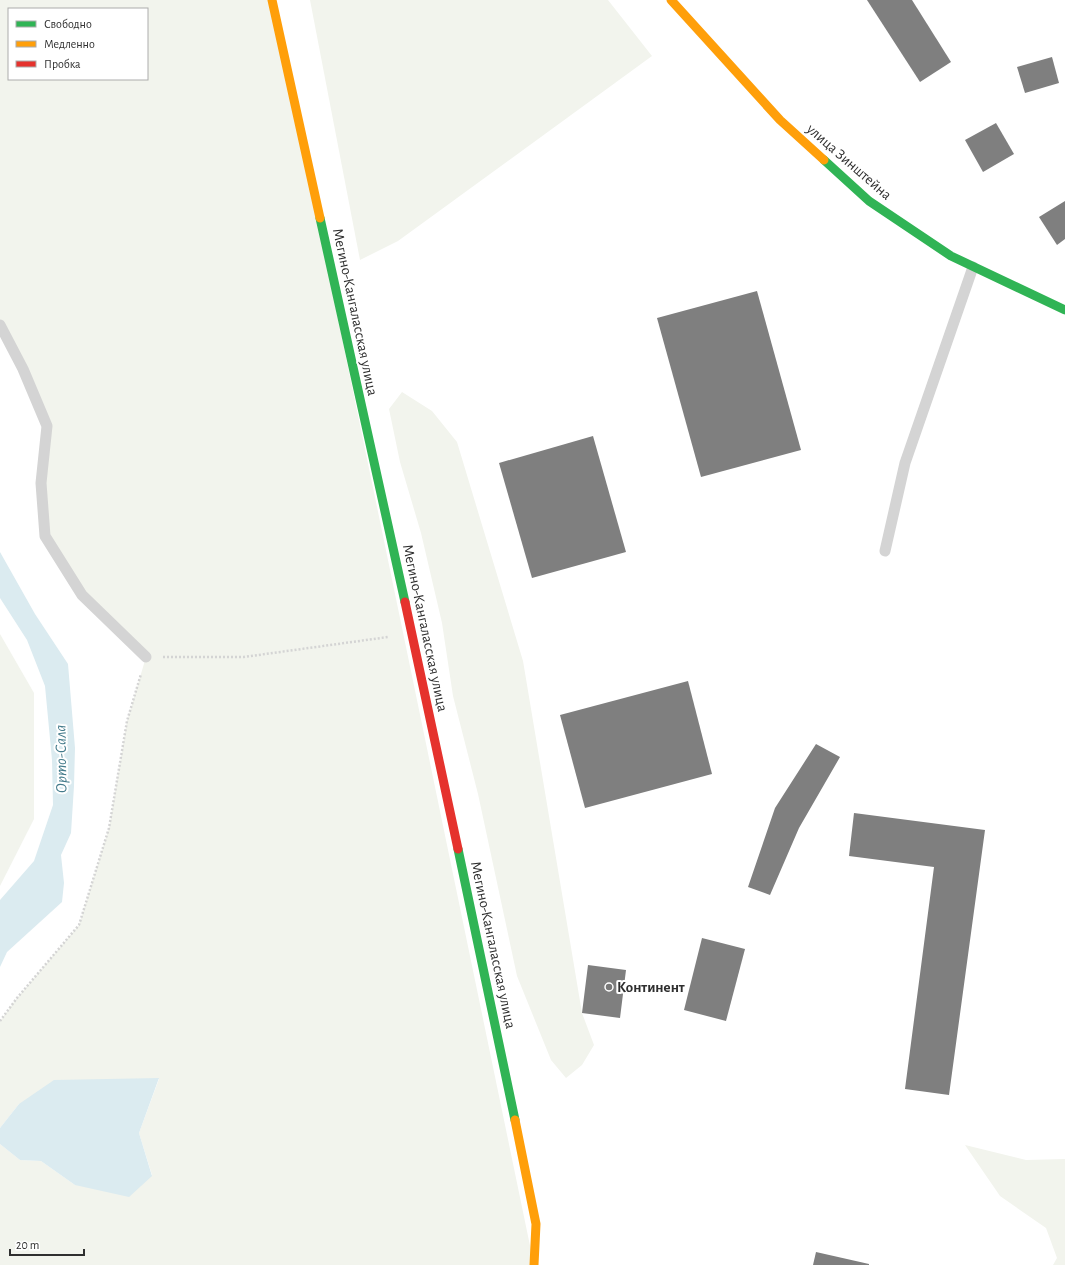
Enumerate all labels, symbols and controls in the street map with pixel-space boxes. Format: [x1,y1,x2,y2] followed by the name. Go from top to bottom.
[8,8,148,80] legend
[44,18,92,30] text: Свободно
[44,38,95,50] text: Медленно
[44,58,81,70] text: Пробка
[803,121,894,203] street label: улица Зинштейна
[330,227,380,397] street label: Мегино-Кангаласская улица
[400,543,450,713] street label: Мегино-Кангаласская улица
[52,724,71,794] water label: Орто-Сала
[468,860,518,1030] street label: Мегино-Кангаласская улица
[617,980,685,995] place label: Континент
[604,982,614,992] marker: Континент
[10,1231,84,1257] scale bar
[16,1239,39,1251] text: 20 m

